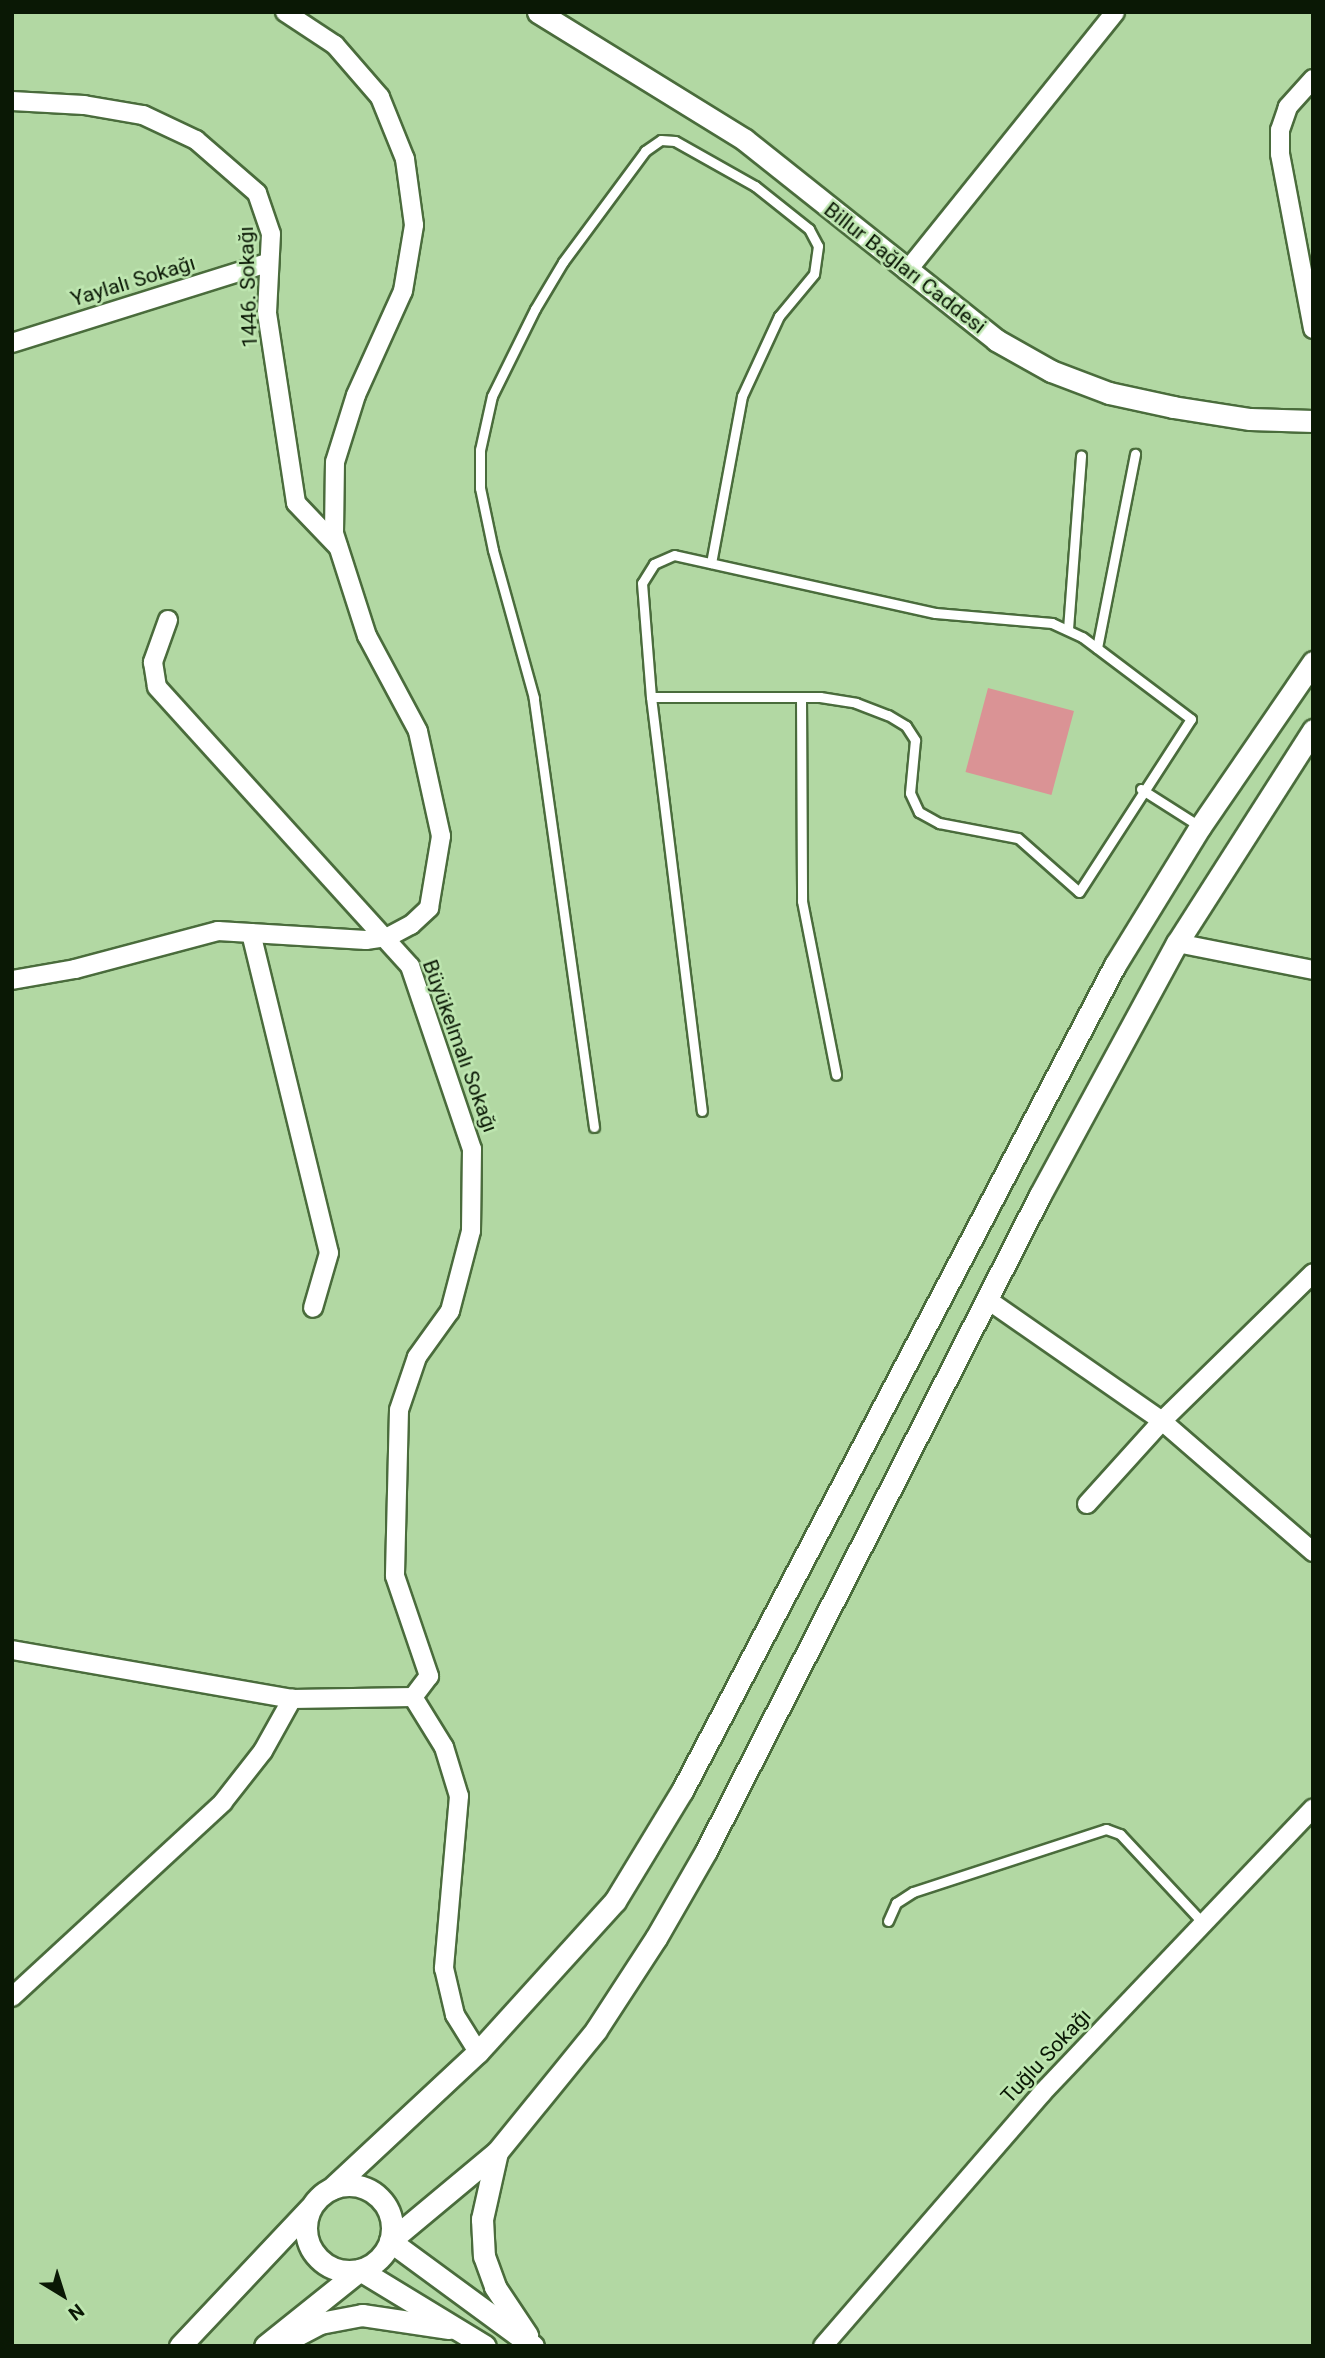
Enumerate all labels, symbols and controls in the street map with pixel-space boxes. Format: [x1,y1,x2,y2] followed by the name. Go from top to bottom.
[819,197,991,339] street label: Billur Bağları Caddesi
[233,226,263,348] street label: 1446. Sokağı
[68,250,198,312] street label: Yaylalı Sokağı
[417,956,503,1136] street label: Büyükelmalı Sokağı
[996,2003,1096,2109] street label: Tuğlu Sokağı
[28,2260,98,2330] north arrow
[64,2299,89,2325] text: N

